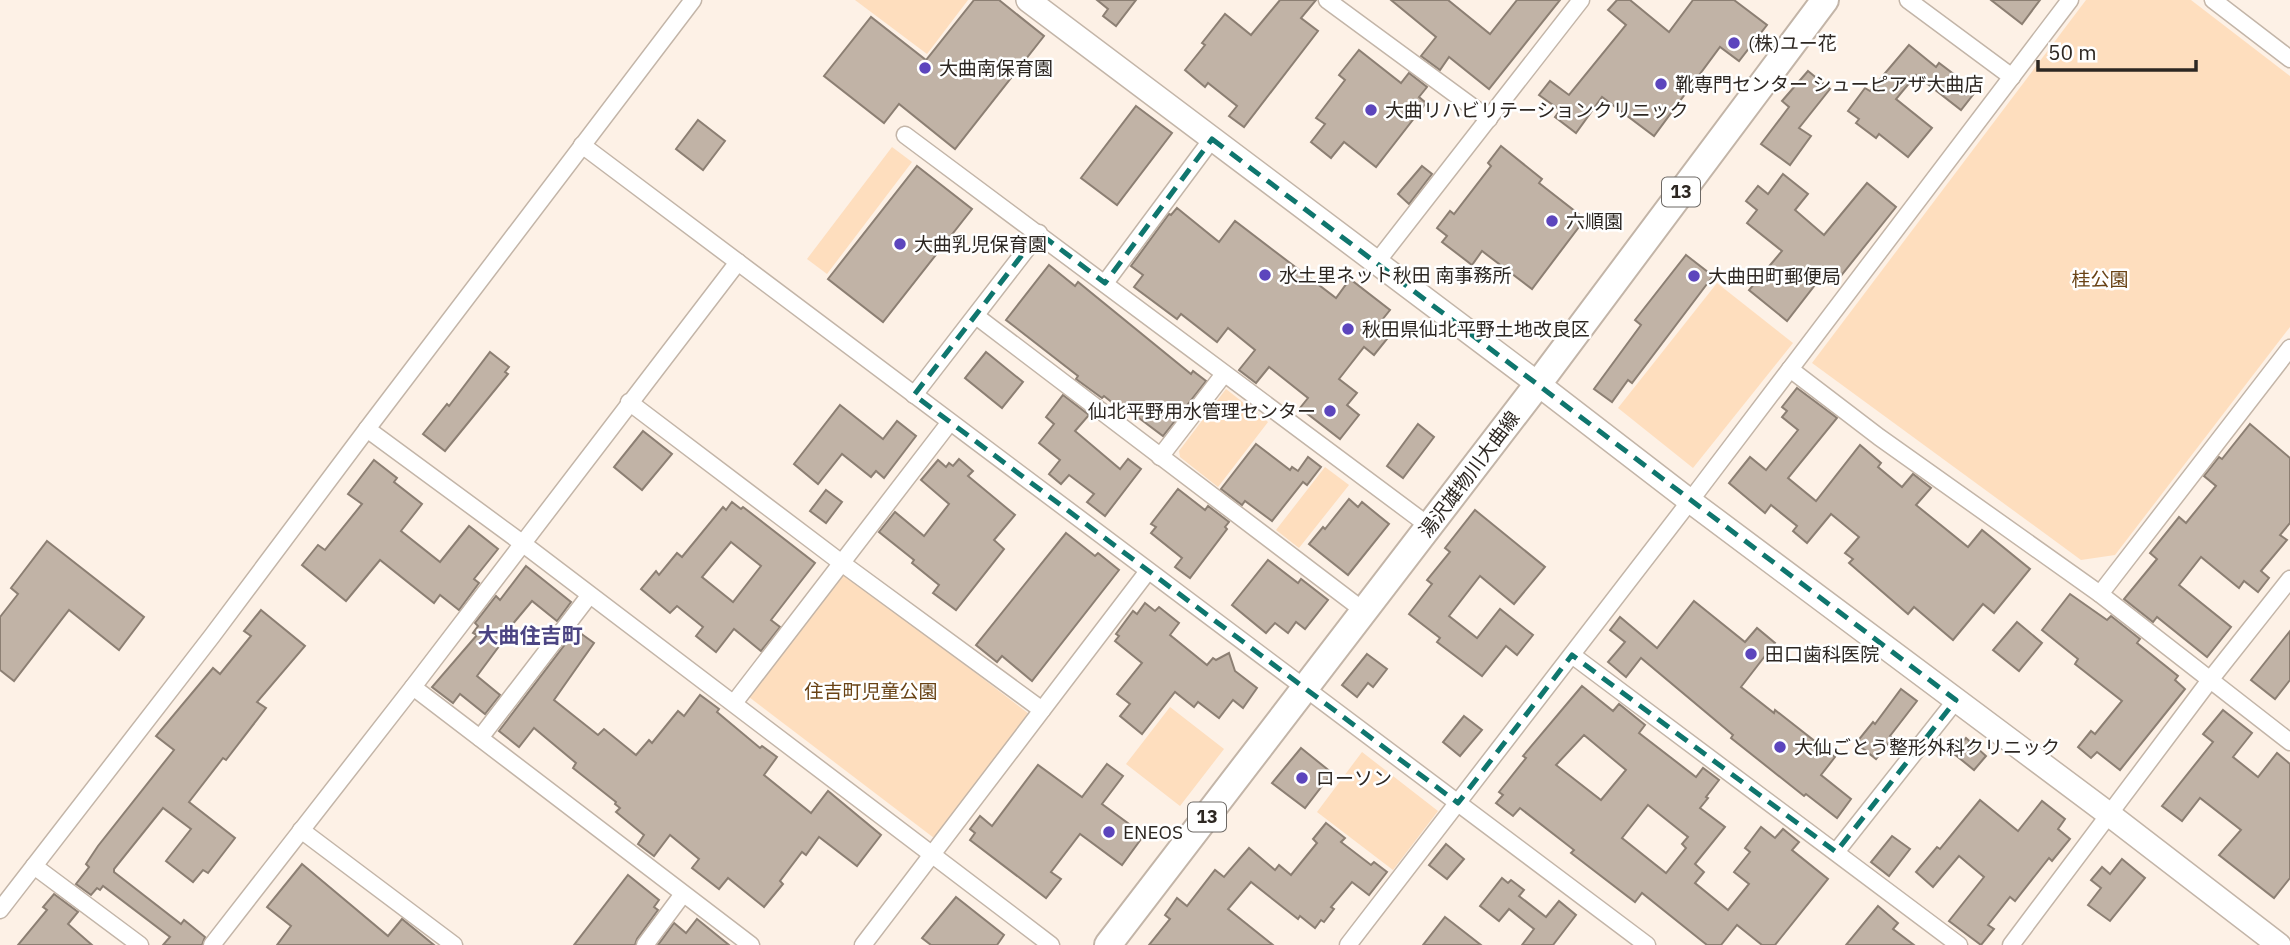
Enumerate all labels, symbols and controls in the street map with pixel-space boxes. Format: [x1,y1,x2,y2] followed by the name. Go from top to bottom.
[2038,28,2196,72] scale bar
[1748,31,1837,55] place label: (株)ユー花
[1726,35,1742,51] marker: (株)ユー花
[2048,38,2097,66] text: 50 m
[939,56,1053,80] place label: 大曲南保育園
[917,60,933,76] marker: 大曲南保育園
[1675,72,1984,96] place label: 靴専門センター シューピアザ大曲店
[1653,76,1669,92] marker: 靴専門センター シューピアザ大曲店
[1385,98,1689,122] place label: 大曲リハビリテーションクリニック
[1363,102,1379,118] marker: 大曲リハビリテーションクリニック
[1662,177,1700,206] road number: 13
[1566,209,1623,233] place label: 六順園
[1544,213,1560,229] marker: 六順園
[914,232,1047,256] place label: 大曲乳児保育園
[892,236,908,252] marker: 大曲乳児保育園
[1279,263,1512,287] place label: 水土里ネット秋田 南事務所
[1708,264,1841,288] place label: 大曲田町郵便局
[1257,267,1273,283] marker: 水土里ネット秋田 南事務所
[2071,267,2129,291] park label: 桂公園
[1686,268,1702,284] marker: 大曲田町郵便局
[1362,317,1590,341] place label: 秋田県仙北平野土地改良区
[1340,321,1356,337] marker: 秋田県仙北平野土地改良区
[1088,399,1316,423] place label: 仙北平野用水管理センター
[1322,403,1338,419] marker: 仙北平野用水管理センター
[1414,406,1524,542] street label: 湯沢雄物川大曲線
[478,621,583,649] district label: 大曲住吉町
[1765,642,1879,666] place label: 田口歯科医院
[1743,646,1759,662] marker: 田口歯科医院
[804,679,938,703] park label: 住吉町児童公園
[1794,735,2060,759] place label: 大仙ごとう整形外科クリニック
[1772,739,1788,755] marker: 大仙ごとう整形外科クリニック
[1316,766,1392,790] place label: ローソン
[1294,770,1310,786] marker: ローソン
[1188,802,1226,832] road number: 13
[1123,820,1183,844] place label: ENEOS
[1101,824,1117,840] marker: ENEOS

